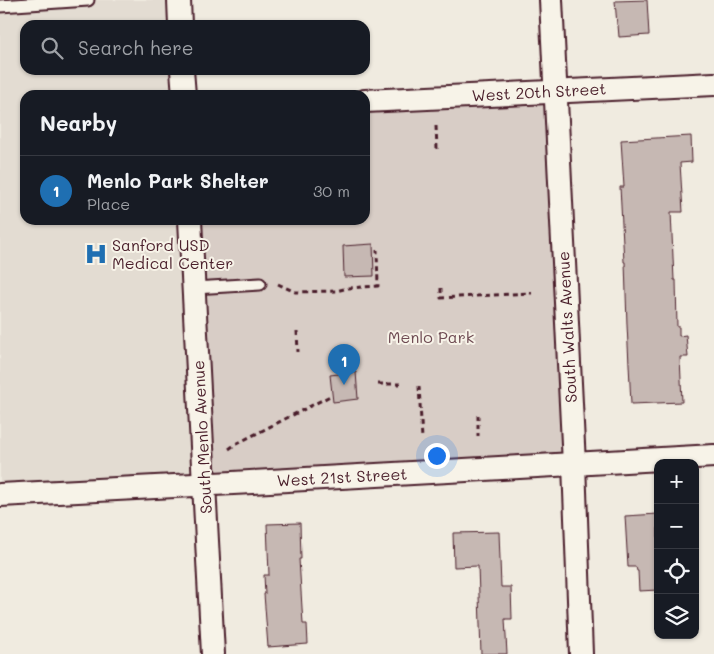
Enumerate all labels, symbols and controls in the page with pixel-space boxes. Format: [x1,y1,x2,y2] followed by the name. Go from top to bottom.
[20,20,370,75] search box
[38,34,66,62] icon: search
[78,35,194,60] text: Search here
[471,77,607,106] street label: West 20th Street
[40,109,117,136] text: Nearby
[87,168,269,193] text: Menlo Park Shelter
[52,180,60,201] text: 1
[313,180,350,201] text: 30 m
[87,193,130,214] text: Place
[112,234,233,273] place label: Sanford USD Medical Center
[83,241,109,267] hospital icon: Sanford USD Medical Center
[552,251,581,403] street label: South Walts Avenue
[388,326,474,347] park label: Menlo Park
[328,344,360,385] pin: 1
[187,360,216,514] street label: South Menlo Avenue
[424,443,450,469] your location
[654,459,699,639] map controls
[654,459,699,504] button: +
[276,463,408,490] street label: West 21st Street
[654,504,699,549] button: −
[654,549,699,594] button: locate
[654,594,699,639] button: layers

